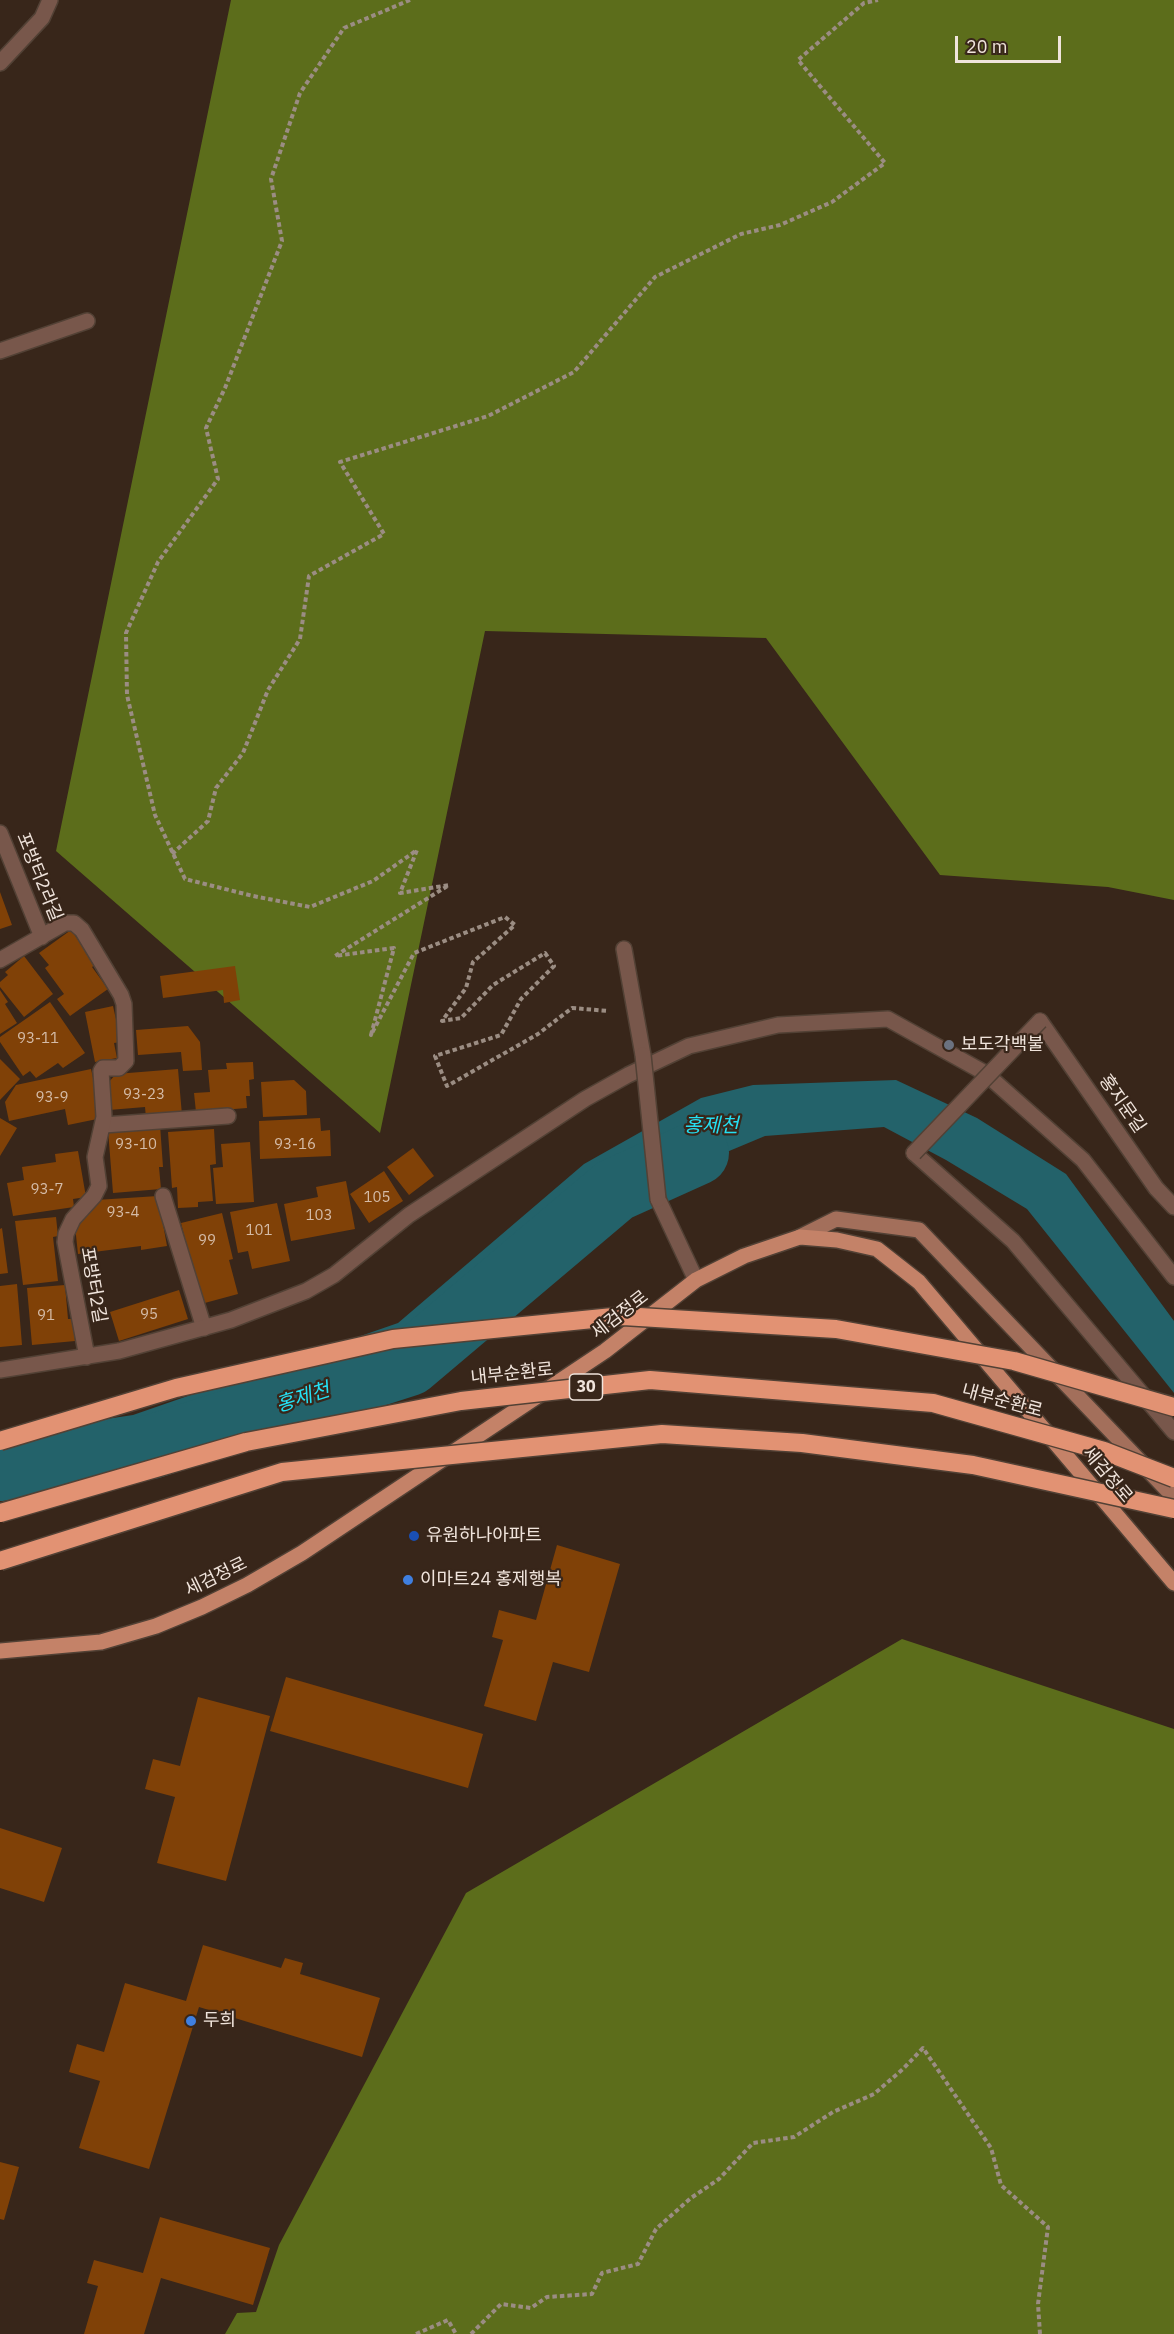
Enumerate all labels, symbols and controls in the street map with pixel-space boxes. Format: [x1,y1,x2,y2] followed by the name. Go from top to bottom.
[958,24,1064,62] scale bar
[966,35,1008,58] text: 20 m
[11,830,67,924] street label: 포방터2라길
[17,1030,59,1048] house number: 93-11
[961,1034,1044,1056] place label: 보도각백불
[942,1038,956,1052] marker: 보도각백불
[1094,1071,1150,1137] street label: 홍지문길
[123,1086,165,1104] house number: 93-23
[36,1089,68,1107] house number: 93-9
[683,1114,739,1138] water label: 홍제천
[115,1136,157,1154] house number: 93-10
[274,1136,316,1154] house number: 93-16
[31,1181,63,1199] house number: 93-7
[364,1189,390,1207] house number: 105
[107,1204,139,1222] house number: 93-4
[306,1207,332,1225] house number: 103
[246,1222,272,1240] house number: 101
[198,1232,216,1250] house number: 99
[76,1245,110,1325] street label: 포방터2길
[587,1286,653,1344] street label: 세검정로
[140,1306,158,1324] house number: 95
[37,1307,55,1325] house number: 91
[470,1359,554,1389] street label: 내부순환로
[570,1374,602,1400] road number: 30
[273,1378,333,1418] water label: 홍제천
[959,1380,1045,1422] street label: 내부순환로
[1077,1443,1137,1507] street label: 세검정로
[426,1525,542,1547] place label: 유원하나아파트
[407,1529,421,1543] marker: 유원하나아파트
[181,1553,251,1601] street label: 세검정로
[420,1569,562,1591] place label: 이마트24 홍제행복
[401,1573,415,1587] marker: 이마트24 홍제행복
[203,2010,236,2032] place label: 두희
[184,2014,198,2028] marker: 두희

